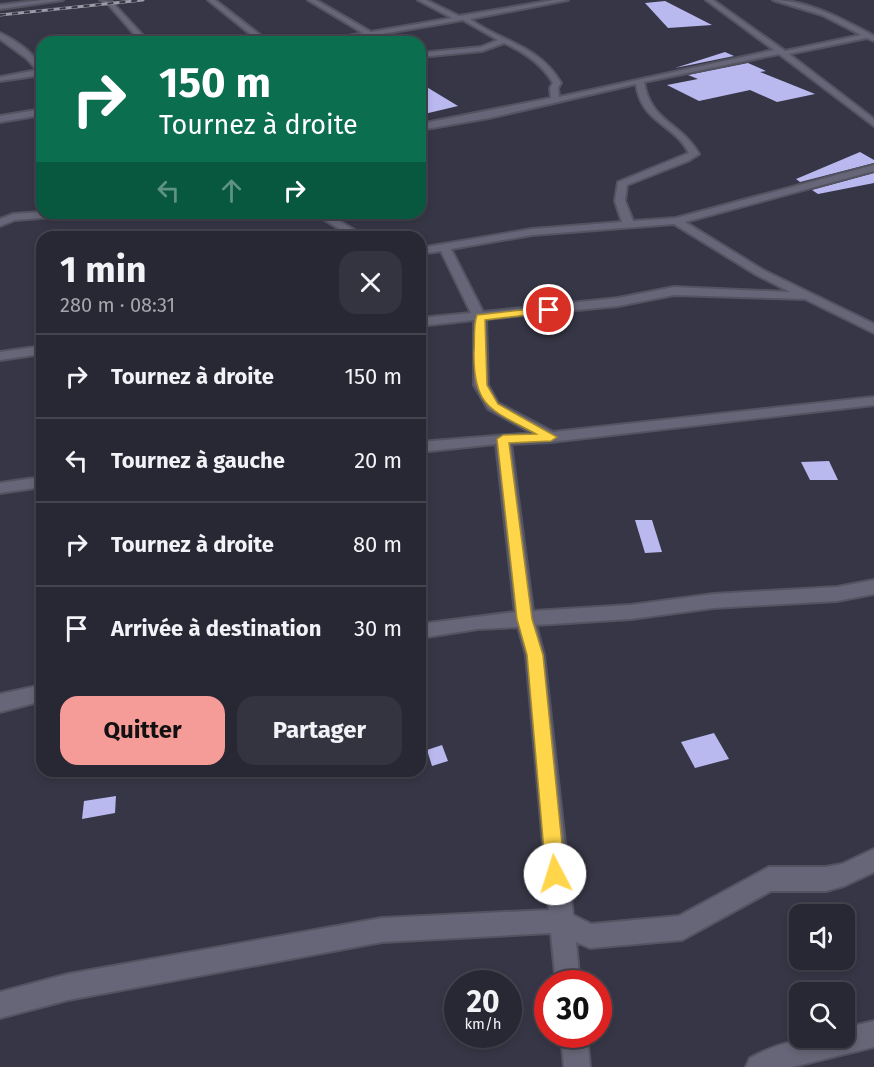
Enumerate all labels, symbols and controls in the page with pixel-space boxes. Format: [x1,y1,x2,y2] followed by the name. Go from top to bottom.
[159,58,271,108] text: 150 m
[60,60,138,138] icon: right
[159,109,358,141] text: Tournez à droite
[152,174,185,207] icon: left
[215,174,248,207] icon: ahead
[278,174,311,207] icon: right
[60,248,147,292] text: 1 min
[339,251,402,314] button: close
[523,284,574,335] pin
[60,293,175,317] text: 280 m · 08:31
[532,293,565,326] icon: arrive
[60,360,93,393] icon: right
[111,363,274,390] text: Tournez à droite
[344,363,402,390] text: 150 m
[60,444,93,477] icon: left
[111,447,285,474] text: Tournez à gauche
[354,447,402,474] text: 20 m
[60,528,93,561] icon: right
[111,531,274,558] text: Tournez à droite
[353,531,402,558] text: 80 m
[60,612,93,645] icon: arrive
[111,615,321,642] text: Arrivée à destination
[354,615,402,642] text: 30 m
[60,696,225,765] button: Quitter
[237,696,402,765] button: Partager
[523,842,587,906] position arrow
[789,904,855,1048] map controls
[789,904,855,970] button: sound
[534,970,612,1048] speed limit sign: 30
[789,982,855,1048] button: search
[466,984,500,1020] text: 20
[464,1015,502,1033] text: km/h

